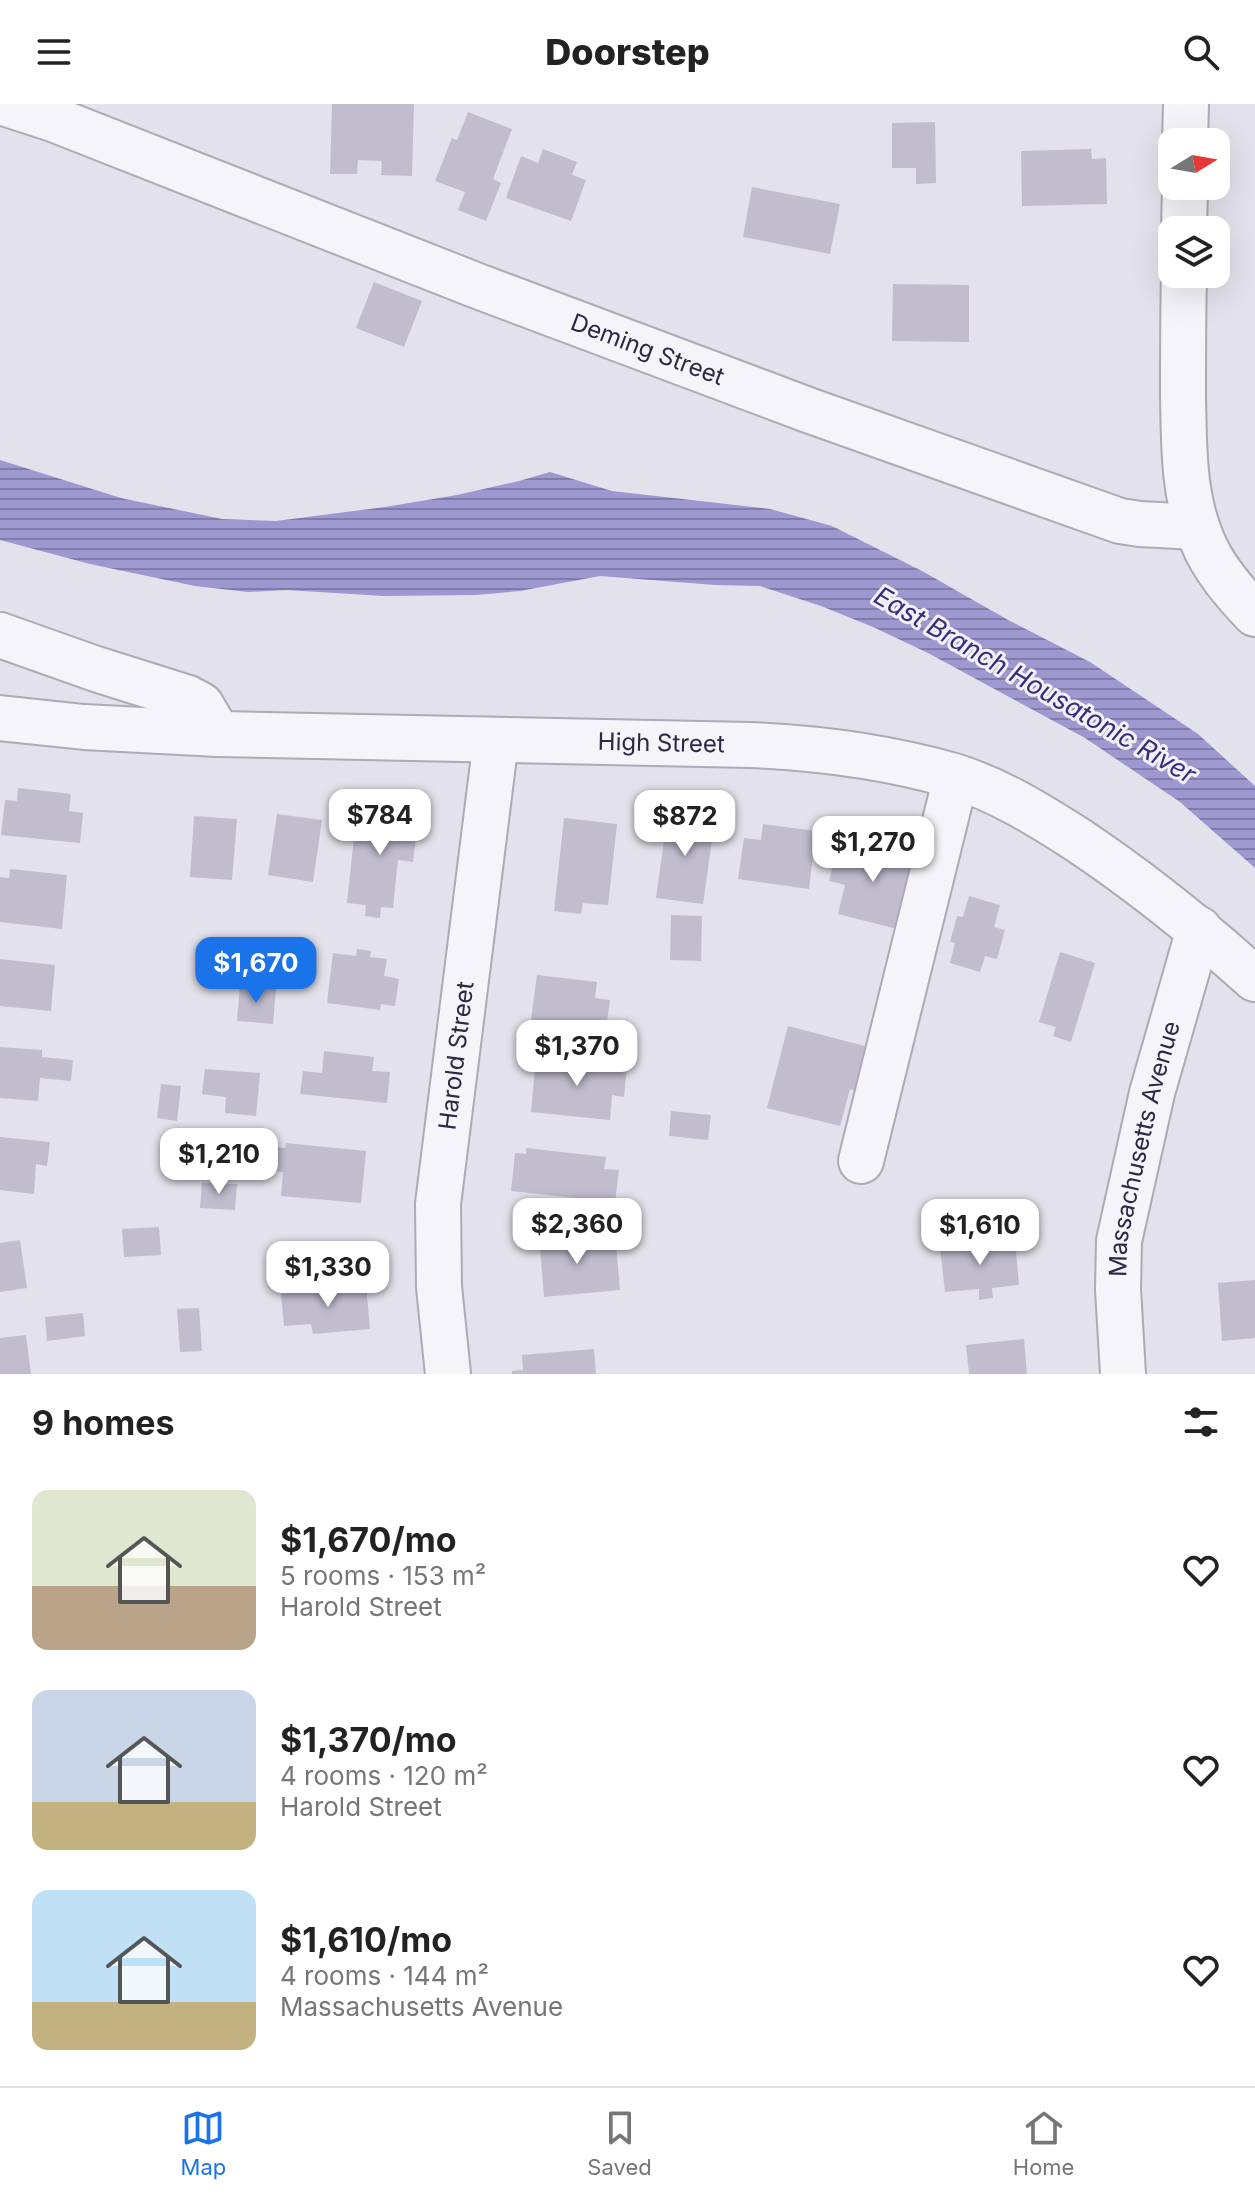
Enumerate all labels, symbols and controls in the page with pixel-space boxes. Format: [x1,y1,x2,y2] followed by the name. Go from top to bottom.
[32,30,76,74] icon: menu
[545,30,710,74] text: Doorstep
[1179,30,1223,74] icon: search
[1158,128,1230,200] north arrow
[1158,128,1230,288] map controls
[1158,216,1230,288] button: layers
[567,307,728,391] street label: Deming Street
[869,580,1203,790] water label: East Branch Housatonic River
[597,727,725,758] street label: High Street
[333,789,427,857] pin: $784
[638,790,732,858] pin: $872
[347,799,413,830] text: $784
[652,800,718,831] text: $872
[808,816,938,884] pin: $1,270
[830,826,916,857] text: $1,270
[191,937,321,1005] pin: $1,670
[213,947,299,978] text: $1,670
[432,980,480,1131] street label: Harold Street
[1103,1018,1186,1277] street label: Massachusetts Avenue
[512,1020,642,1088] pin: $1,370
[534,1030,620,1061] text: $1,370
[154,1128,284,1196] pin: $1,210
[178,1138,260,1169] text: $1,210
[512,1198,642,1266] pin: $2,360
[915,1199,1045,1267] pin: $1,610
[531,1208,623,1239] text: $2,360
[939,1209,1021,1240] text: $1,610
[263,1241,393,1309] pin: $1,330
[284,1251,372,1282] text: $1,330
[1179,1400,1223,1444] icon: filters
[32,1402,174,1443] text: 9 homes
[280,1519,457,1560] text: $1,670/mo
[96,1522,192,1618] icon: home
[1179,1548,1223,1592] icon: heart
[280,1560,486,1591] text: 5 rooms · 153 m²
[280,1591,442,1622] text: Harold Street
[280,1719,457,1760] text: $1,370/mo
[96,1722,192,1818] icon: home
[1179,1748,1223,1792] icon: heart
[280,1760,488,1791] text: 4 rooms · 120 m²
[280,1791,442,1822] text: Harold Street
[280,1919,452,1960] text: $1,610/mo
[96,1922,192,2018] icon: home
[1179,1948,1223,1992] icon: heart
[280,1960,489,1991] text: 4 rooms · 144 m²
[280,1991,563,2022] text: Massachusetts Avenue
[181,2106,226,2180] tab: Map
[587,2106,652,2180] tab: Saved
[1013,2106,1074,2180] tab: Home

